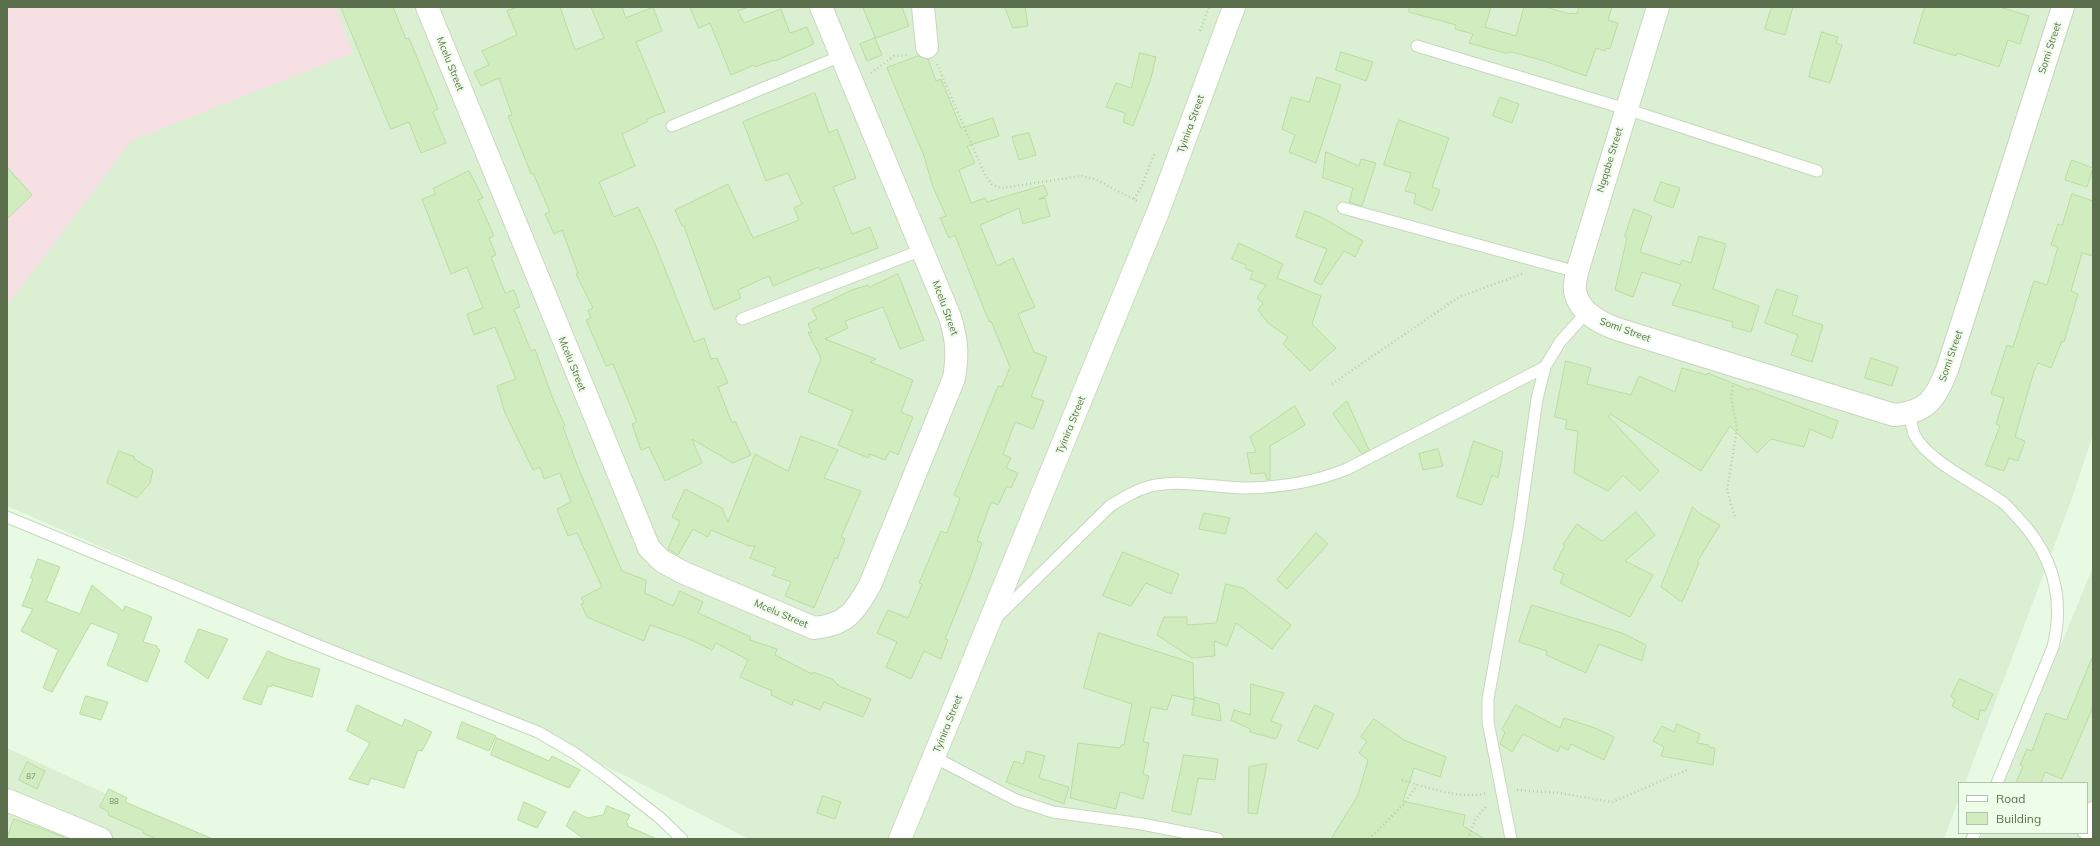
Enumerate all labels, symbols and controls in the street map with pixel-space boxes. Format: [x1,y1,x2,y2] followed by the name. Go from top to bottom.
[2036,21,2064,75] street label: Somi Street
[434,35,466,93] street label: Mcelu Street
[1175,93,1207,155] street label: Tyinira Street
[1594,126,1626,194] street label: Ngqabe Street
[930,279,960,337] street label: Mcelu Street
[1598,315,1652,345] street label: Somi Street
[1937,329,1965,383] street label: Somi Street
[556,335,588,393] street label: Mcelu Street
[1054,394,1088,456] street label: Tyinira Street
[752,597,810,631] street label: Mcelu Street
[931,693,965,755] street label: Tyinira Street
[26,772,36,782] house number: 87
[1958,782,2088,834] legend
[1996,791,2025,806] text: Road
[109,797,119,807] house number: 88
[1996,811,2041,826] text: Building

